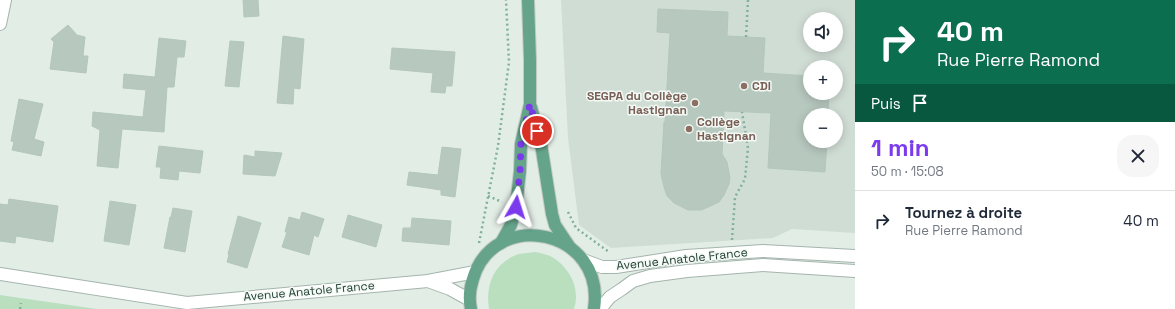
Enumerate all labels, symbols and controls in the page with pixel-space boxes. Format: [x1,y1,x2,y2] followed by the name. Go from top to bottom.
[803,12,843,148] map controls
[803,12,843,52] button: sound
[937,13,1004,49] text: 40 m
[871,16,923,68] icon: right
[937,48,1100,71] text: Rue Pierre Ramond
[803,60,843,100] button: +
[752,78,771,94] place label: CDI
[739,81,749,91] marker: CDI
[587,88,687,118] place label: SEGPA du Collège Hastignan
[909,92,931,114] icon: arrive
[871,94,901,113] text: Puis
[690,98,700,108] marker: SEGPA du Collège Hastignan
[803,108,843,148] button: −
[520,114,554,148] pin
[697,114,756,144] place label: Collège Hastignan
[526,120,548,142] icon: arrive
[684,124,694,134] marker: Collège Hastignan
[871,132,930,163] text: 1 min
[1117,135,1159,177] button: close
[871,163,944,180] text: 50 m · 15:08
[495,186,537,228] position arrow
[905,203,1022,222] text: Tournez à droite
[871,210,893,232] icon: right
[1123,211,1159,230] text: 40 m
[905,222,1023,239] text: Rue Pierre Ramond
[616,244,748,274] street label: Avenue Anatole France
[243,277,375,305] street label: Avenue Anatole France

